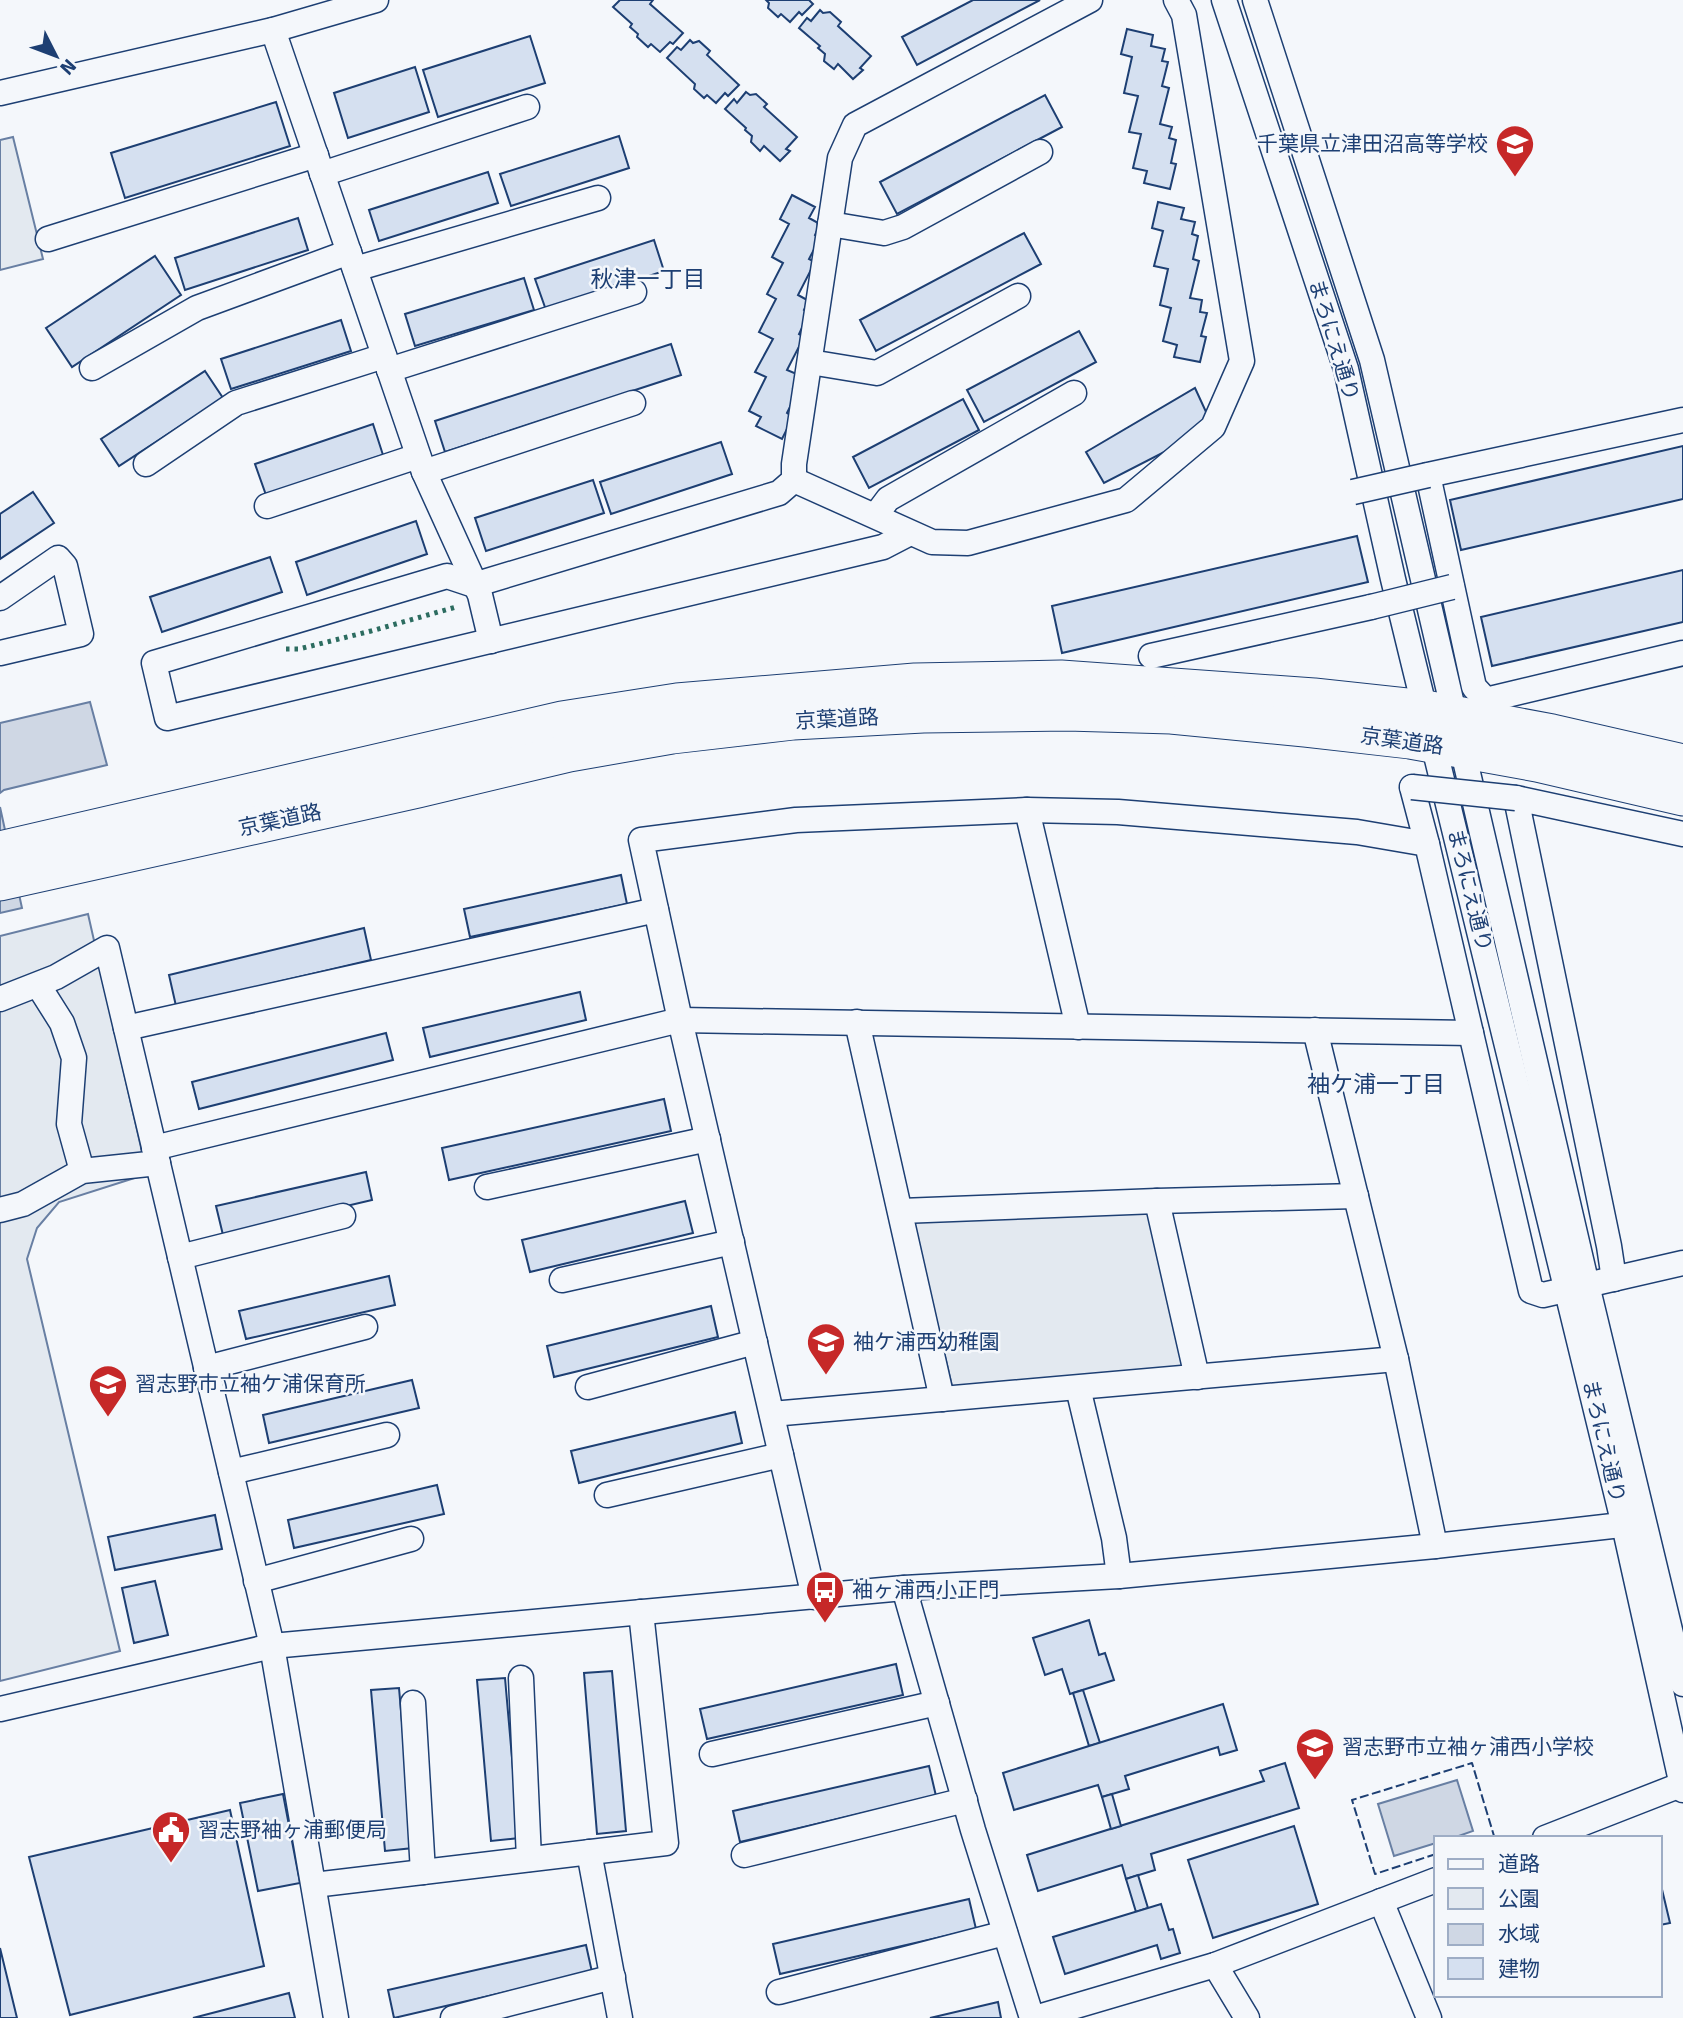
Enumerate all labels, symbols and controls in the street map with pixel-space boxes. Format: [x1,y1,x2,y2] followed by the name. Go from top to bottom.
[21,21,91,91] north arrow
[55,54,81,80] text: N
[1494,123,1536,178] school or university icon: 千葉県立津田沼高等学校
[1257,131,1488,157] place label: 千葉県立津田沼高等学校
[591,265,706,294] district label: 秋津一丁目
[1303,276,1365,404] street label: まろにえ通り
[794,704,880,734] street label: 京葉道路
[1359,722,1445,760] street label: 京葉道路
[236,799,324,841] street label: 京葉道路
[1442,826,1498,954] street label: まろにえ通り
[1307,1070,1445,1099] district label: 袖ケ浦一丁目
[805,1321,847,1376] school or university icon: 袖ケ浦西幼稚園
[853,1329,1000,1355] place label: 袖ケ浦西幼稚園
[87,1363,129,1418] school or university icon: 習志野市立袖ケ浦保育所
[135,1371,366,1397] place label: 習志野市立袖ケ浦保育所
[1577,1377,1631,1505] street label: まろにえ通り
[804,1569,846,1624] bus stop icon: 袖ヶ浦西小正門
[852,1577,999,1603] place label: 袖ヶ浦西小正門
[1294,1726,1336,1781] school or university icon: 習志野市立袖ヶ浦西小学校
[1342,1734,1594,1760] place label: 習志野市立袖ヶ浦西小学校
[150,1809,192,1864] public building icon: 習志野袖ヶ浦郵便局
[198,1817,387,1843] place label: 習志野袖ヶ浦郵便局
[1434,1836,1662,1997] legend
[1498,1851,1540,1877] text: 道路
[1498,1886,1540,1912] text: 公園
[1498,1921,1540,1947] text: 水域
[1498,1956,1540,1982] text: 建物

